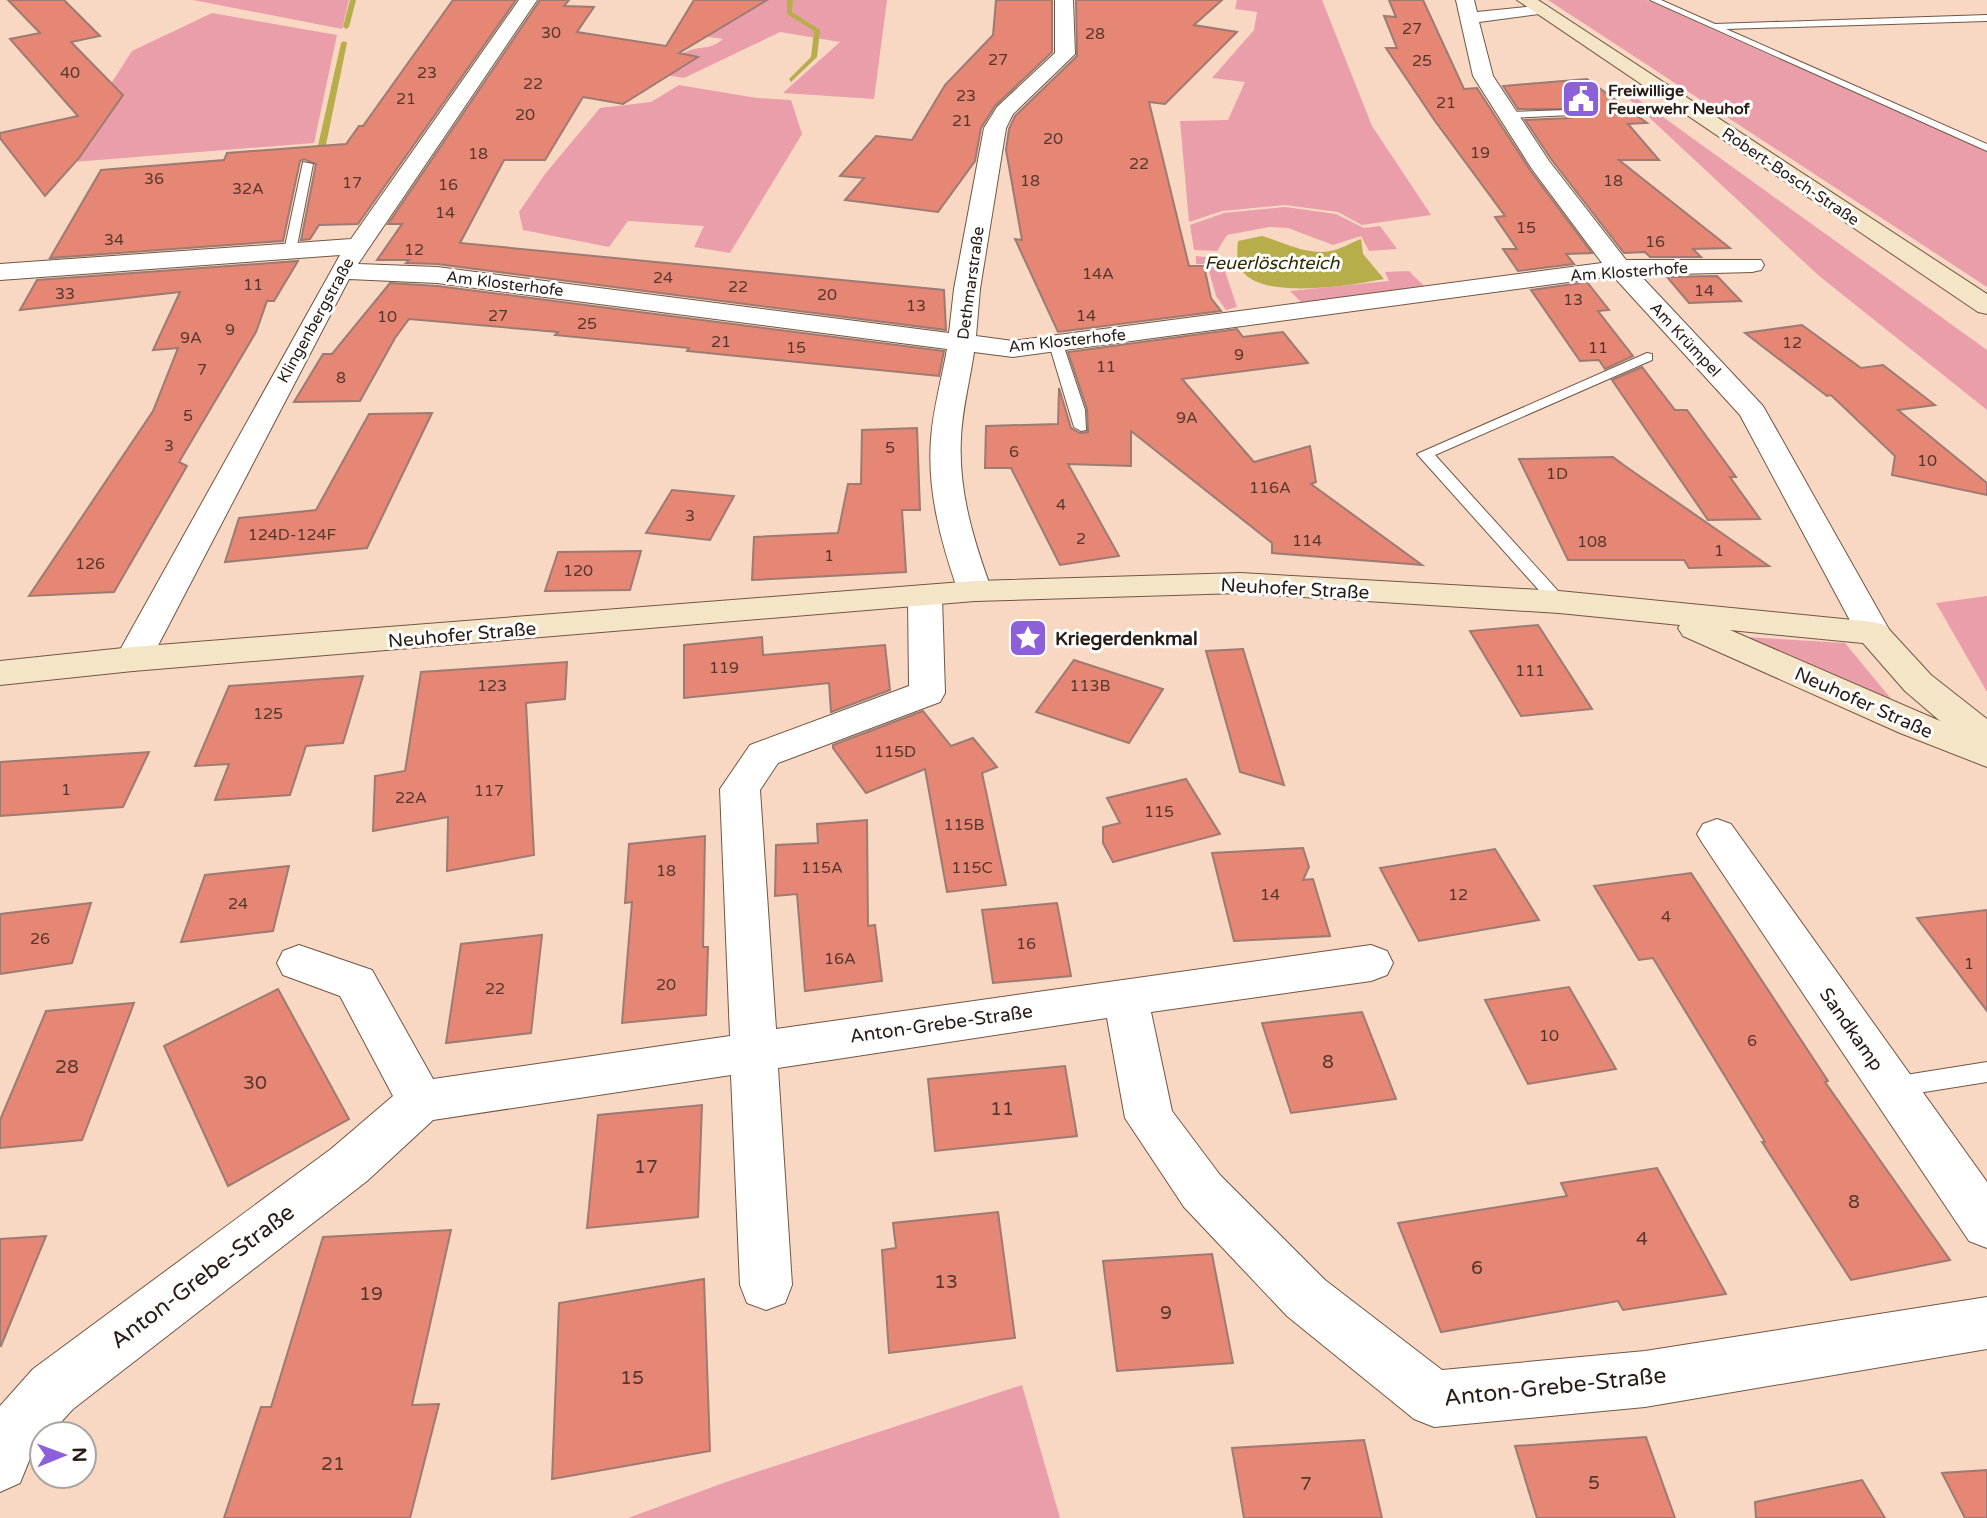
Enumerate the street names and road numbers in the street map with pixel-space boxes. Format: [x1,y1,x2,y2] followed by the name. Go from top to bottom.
[1718,123,1863,230] street label: Robert-Bosch-Straße
[953,225,989,341] street label: Dethmarstraße
[273,254,359,387] street label: Klingenbergstraße
[1570,258,1689,286] street label: Am Klosterhofe
[445,267,565,301] street label: Am Klosterhofe
[1646,298,1725,381] street label: Am Krümpel
[1007,325,1127,357] street label: Am Klosterhofe
[1220,574,1370,604] street label: Neuhofer Straße
[387,618,537,652] street label: Neuhofer Straße
[1791,663,1936,743] street label: Neuhofer Straße
[1815,984,1888,1075] street label: Sandkamp
[848,1000,1034,1048] street label: Anton-Grebe-Straße
[105,1198,300,1355] street label: Anton-Grebe-Straße
[1443,1361,1668,1413] street label: Anton-Grebe-Straße

